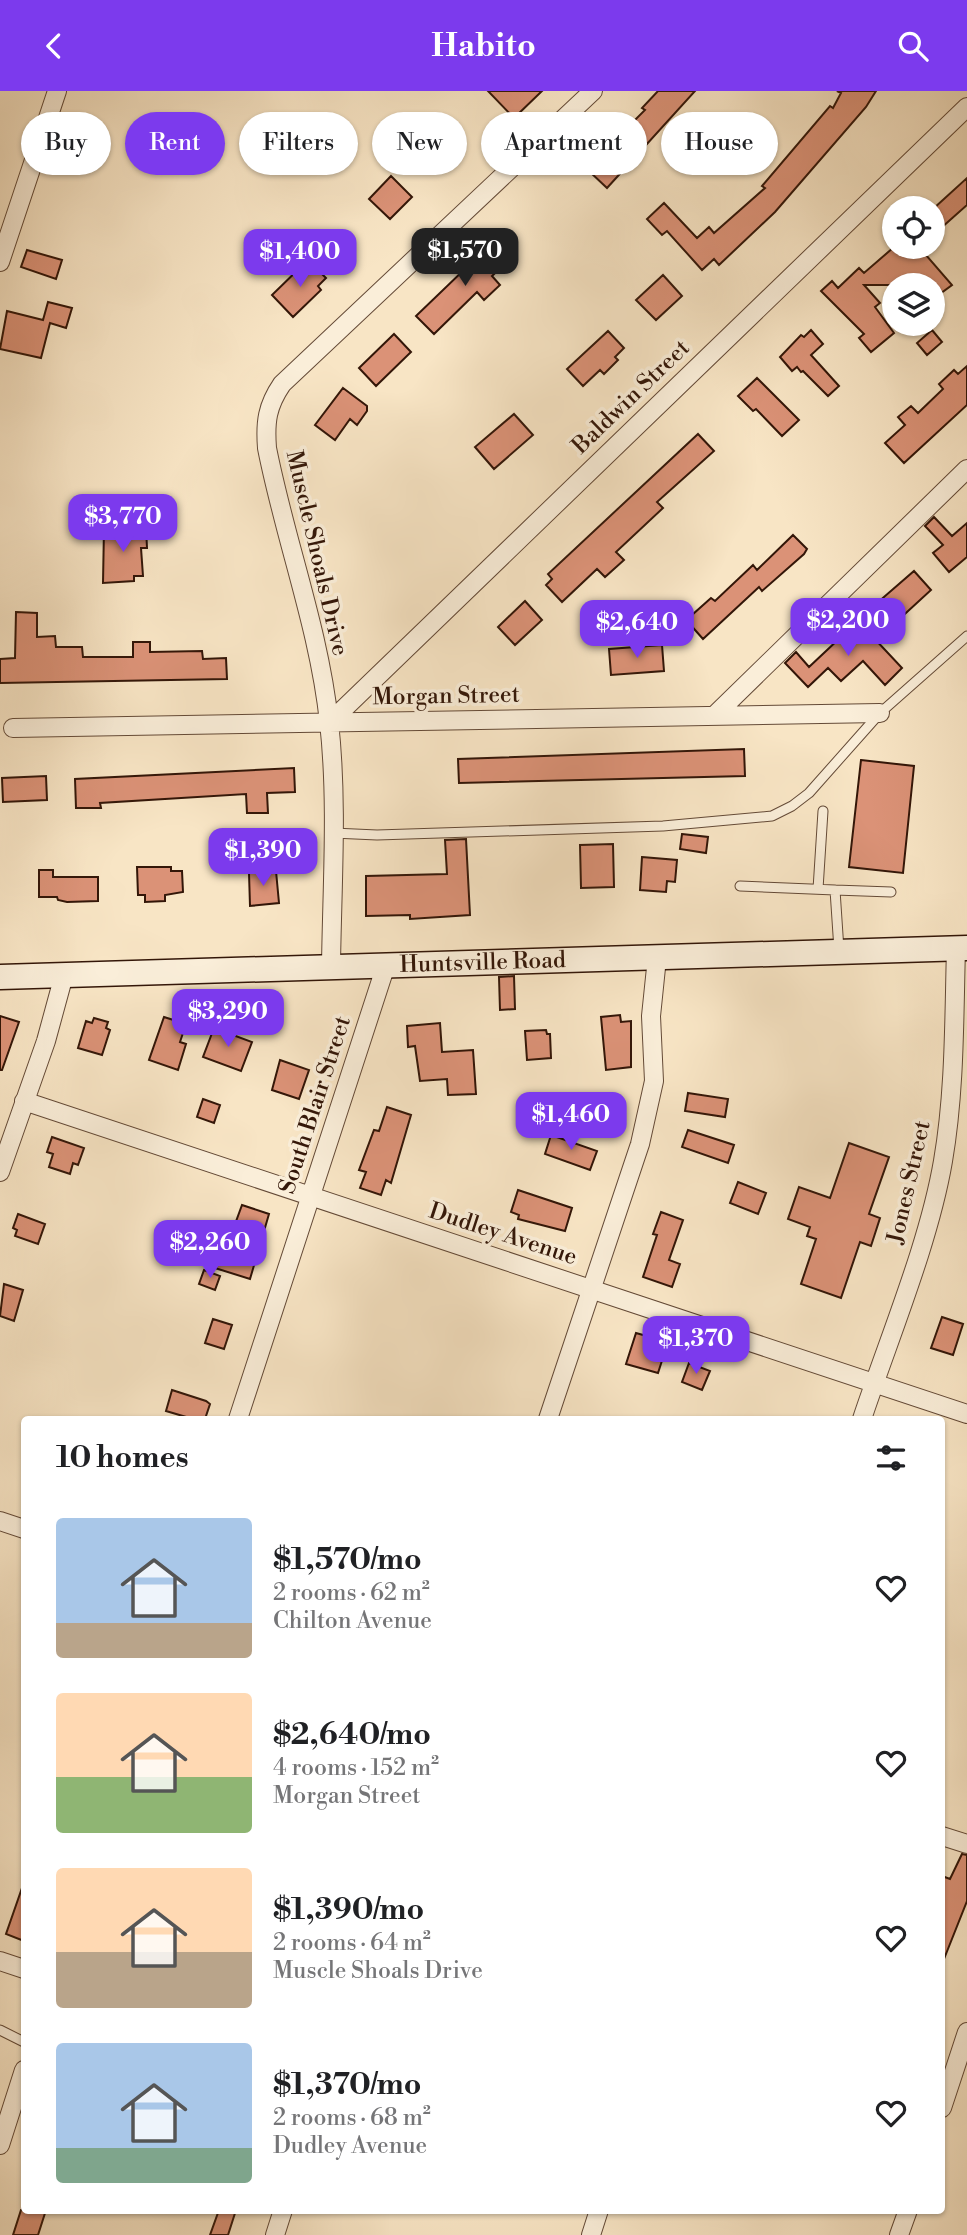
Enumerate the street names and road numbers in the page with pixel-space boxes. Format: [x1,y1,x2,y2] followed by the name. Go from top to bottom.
[566,334,695,461] street label: Baldwin Street
[280,448,354,658] street label: Muscle Shoals Drive
[372,681,520,711] street label: Morgan Street
[399,946,566,979] street label: Huntsville Road
[273,1012,357,1198] street label: South Blair Street
[881,1118,937,1247] street label: Jones Street
[425,1197,581,1271] street label: Dudley Avenue

